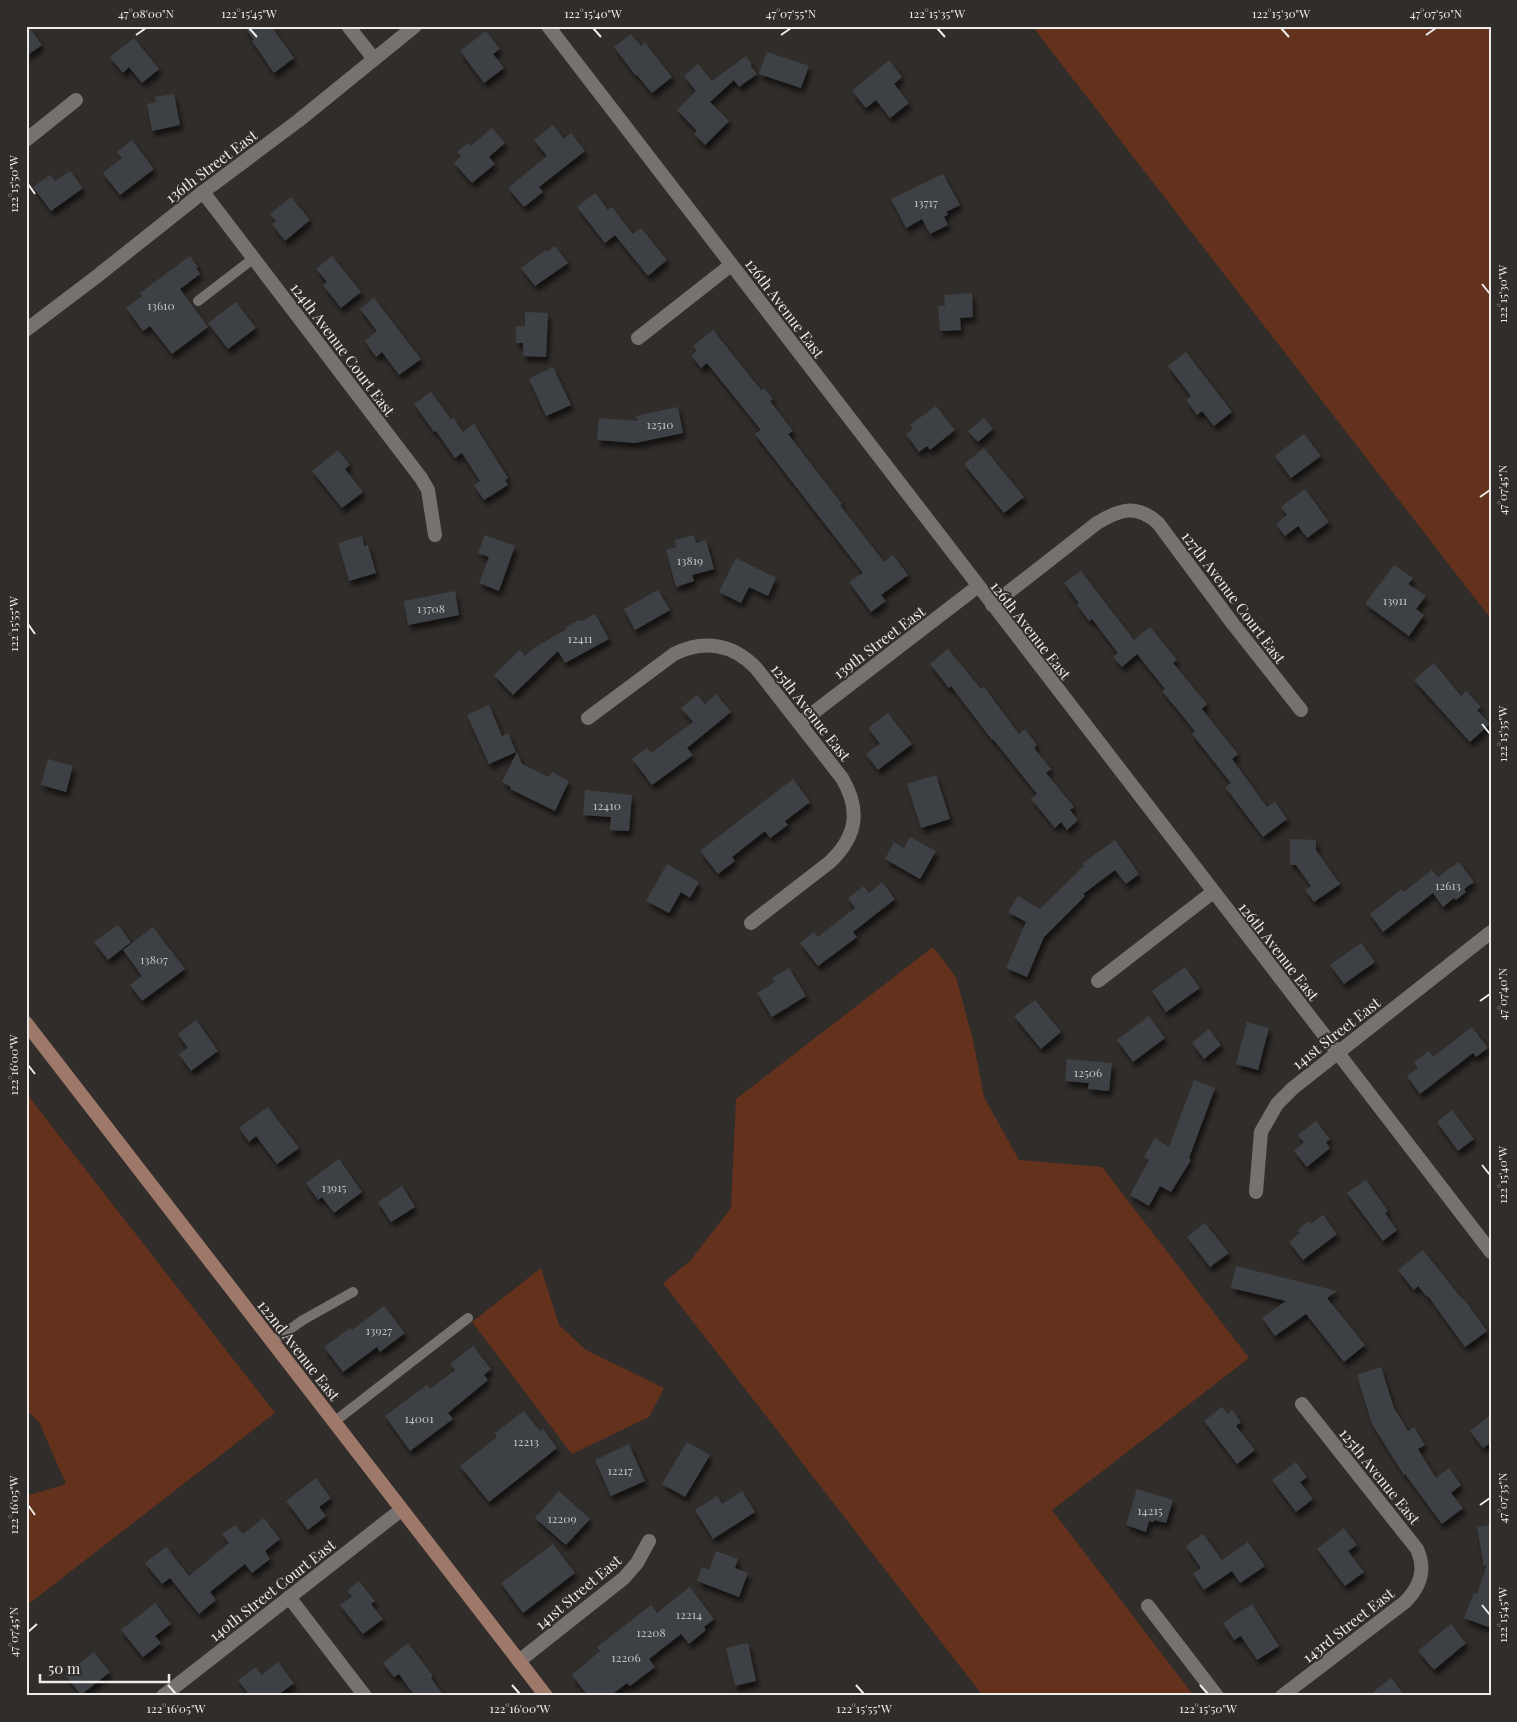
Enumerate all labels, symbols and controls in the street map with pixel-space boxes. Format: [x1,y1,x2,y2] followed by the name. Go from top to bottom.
[118,5,175,21] text: 47°08'00"N
[221,5,277,21] text: 122°15'45"W
[564,5,622,21] text: 122°15'40"W
[766,5,817,21] text: 47°07'55"N
[909,5,965,21] text: 122°15'35"W
[1252,5,1310,21] text: 122°15'30"W
[1410,5,1463,21] text: 47°07'50"N
[161,124,262,207] street label: 136th Street East
[5,155,21,213] text: 122°15'50"W
[914,194,938,210] house number: 13717
[741,254,829,362] street label: 126th Avenue East
[1494,265,1510,323] text: 122°15'30"W
[286,278,400,420] street label: 124th Avenue Court East
[147,297,175,313] house number: 13610
[647,416,673,432] house number: 12510
[1494,464,1510,515] text: 47°07'45"N
[1178,527,1291,668] street label: 127th Avenue Court East
[677,552,703,568] house number: 13819
[986,577,1076,684] street label: 126th Avenue East
[1383,592,1408,608] house number: 13911
[5,596,21,652] text: 122°15'55"W
[417,600,445,616] house number: 13708
[829,601,929,683] street label: 139th Street East
[568,630,593,646] house number: 12411
[767,659,856,765] street label: 125th Avenue East
[1494,706,1510,762] text: 122°15'35"W
[593,797,621,813] house number: 12410
[1435,877,1461,893] house number: 12613
[1234,898,1324,1005] street label: 126th Avenue East
[140,951,168,967] house number: 13807
[1494,967,1510,1020] text: 47°07'40"N
[1288,992,1385,1074] street label: 141st Street East
[5,1034,21,1095] text: 122°16'00"W
[1074,1064,1102,1080] house number: 12506
[1494,1146,1510,1204] text: 122°15'40"W
[321,1179,347,1195] house number: 13915
[253,1296,345,1405] street label: 122nd Avenue East
[366,1322,392,1338] house number: 13927
[404,1410,434,1426] house number: 14001
[1335,1424,1425,1529] street label: 125th Avenue East
[513,1433,539,1449] house number: 12213
[607,1462,633,1478] house number: 12217
[1494,1472,1510,1524] text: 47°07'35"N
[5,1475,21,1534] text: 122°16'05"W
[1137,1502,1163,1518] house number: 14215
[547,1510,577,1526] house number: 12209
[205,1534,340,1646] street label: 140th Street Court East
[531,1550,626,1634] street label: 141st Street East
[1298,1583,1398,1667] street label: 143rd Street East
[1494,1587,1510,1643] text: 122°15'45"W
[5,1606,21,1657] text: 47°07'45"N
[676,1606,702,1622] house number: 12214
[636,1624,666,1640] house number: 12208
[611,1649,641,1665] house number: 12206
[40,1652,169,1684] scale bar
[48,1658,81,1678] text: 50 m
[147,1700,206,1716] text: 122°16'05"W
[490,1700,551,1716] text: 122°16'00"W
[836,1700,892,1716] text: 122°15'55"W
[1179,1700,1237,1716] text: 122°15'50"W

